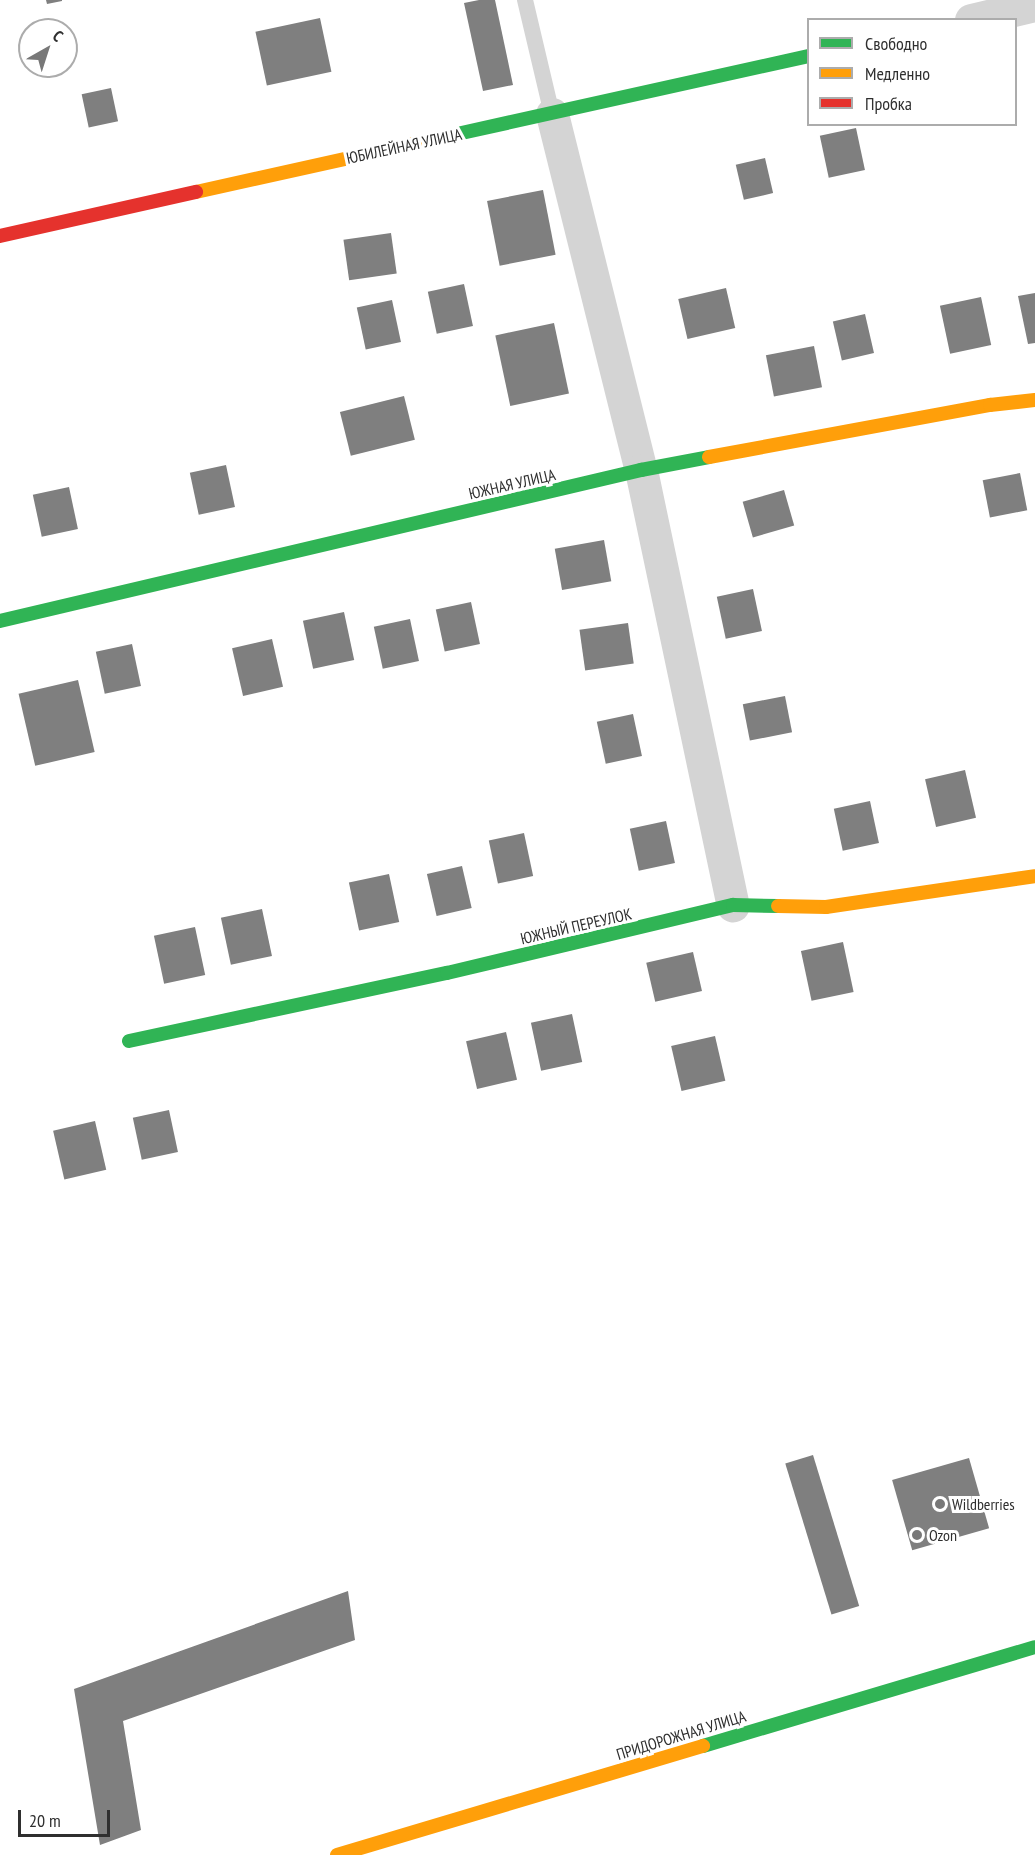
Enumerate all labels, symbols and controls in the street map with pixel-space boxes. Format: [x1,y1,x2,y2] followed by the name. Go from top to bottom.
[18,18,78,78] north arrow
[807,18,1017,126] legend
[49,25,67,46] text: С
[865,32,927,55] text: Свободно
[865,62,930,85] text: Медленно
[865,92,912,115] text: Пробка
[344,124,464,168] street label: ЮБИЛЕЙНАЯ УЛИЦА
[467,465,557,503] street label: ЮЖНАЯ УЛИЦА
[519,904,633,948] street label: ЮЖНЫЙ ПЕРЕУЛОК
[952,1494,1015,1514] place label: Wildberries
[933,1497,947,1511] marker: Wildberries
[929,1525,957,1545] place label: Ozon
[910,1528,924,1542] marker: Ozon
[614,1706,748,1764] street label: ПРИДОРОЖНАЯ УЛИЦА
[21,1798,112,1836] scale bar
[29,1809,61,1832] text: 20 m

